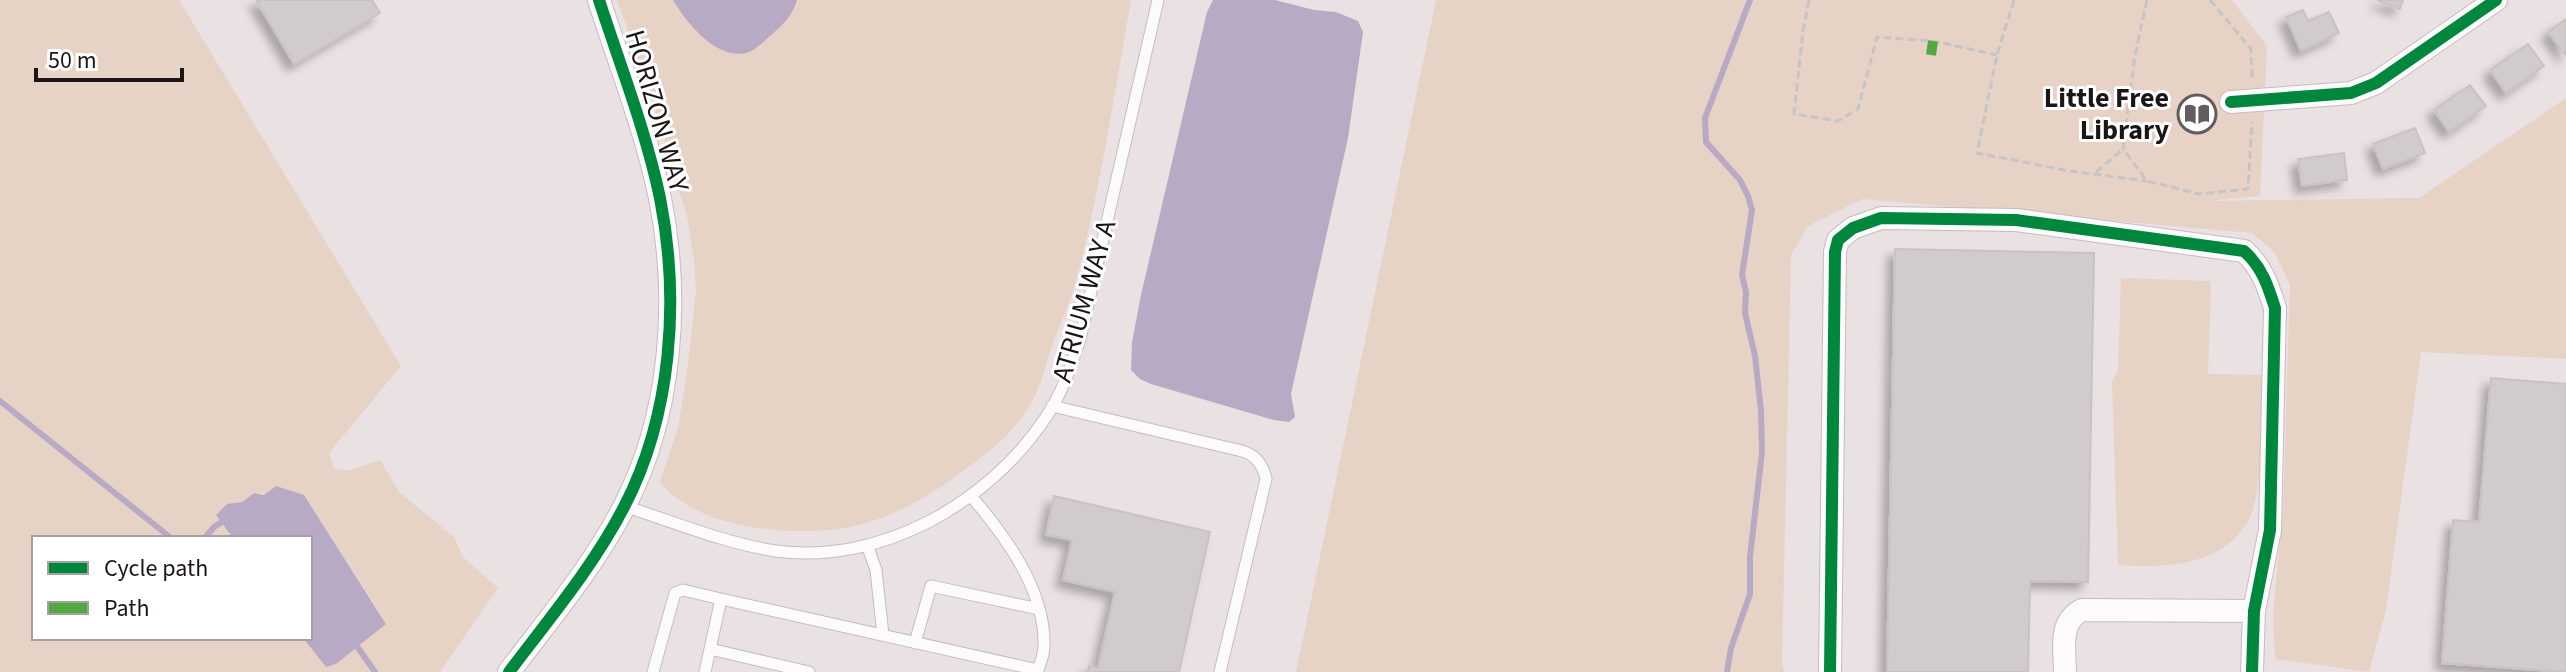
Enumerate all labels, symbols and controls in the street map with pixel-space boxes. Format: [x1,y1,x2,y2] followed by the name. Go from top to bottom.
[615,25,699,197] street label: HORIZON WAY
[36,32,182,82] scale bar
[48,43,97,78] text: 50 m
[2044,78,2169,150] place label: Little Free Library
[2176,93,2218,135] library icon: Little Free Library
[1042,214,1126,387] street label: ATRIUM WAY A
[32,536,312,640] legend
[104,551,208,586] text: Cycle path
[104,591,150,626] text: Path

